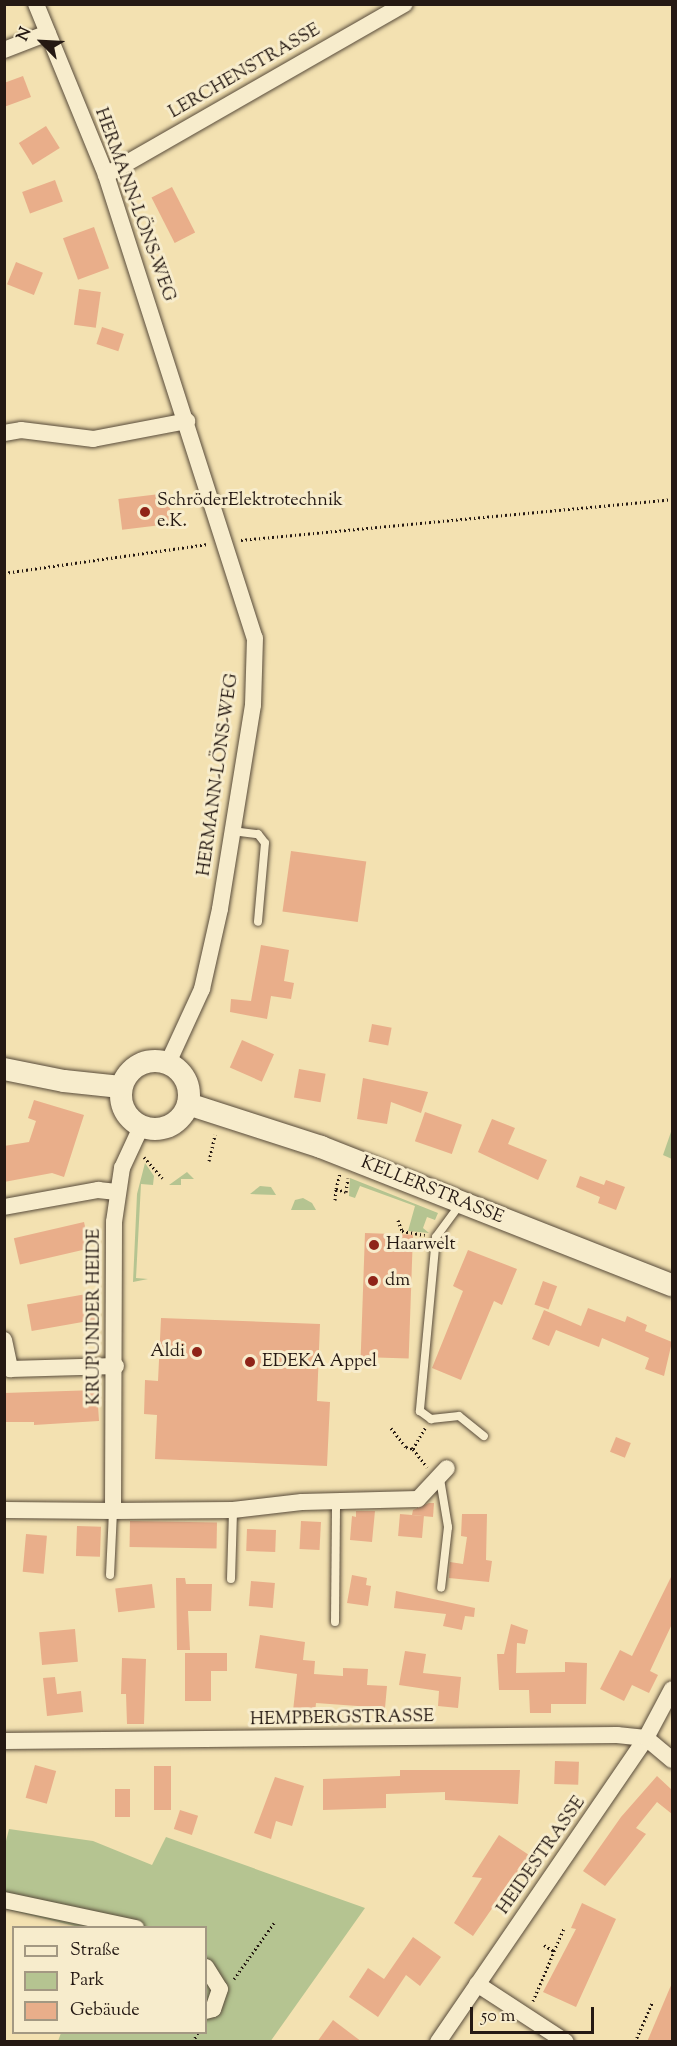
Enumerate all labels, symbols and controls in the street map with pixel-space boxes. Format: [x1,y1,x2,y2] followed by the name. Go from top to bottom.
[12,12,72,72] north arrow
[166,20,324,124] street label: LERCHENSTRASSE
[12,24,38,45] text: N
[89,105,179,305] street label: HERMANN-LÖNS-WEG
[157,491,343,534] place label: SchröderElektrotechnik e.K.
[138,505,152,519] marker: SchröderElektrotechnik e.K.
[194,672,244,878] street label: HERMANN-LÖNS-WEG
[357,1152,507,1230] street label: KELLERSTRASSE
[84,1229,106,1405] street label: KRUPUNDER HEIDE
[386,1234,456,1256] place label: Haarwelt
[367,1238,381,1252] marker: Haarwelt
[385,1270,410,1292] place label: dm
[366,1274,380,1288] marker: dm
[150,1341,185,1363] place label: Aldi
[190,1345,204,1359] marker: Aldi
[262,1351,377,1373] place label: EDEKA Appel
[243,1355,257,1369] marker: EDEKA Appel
[250,1707,434,1731] street label: HEMPBERGSTRASSE
[493,1793,591,1919] street label: HEIDESTRASSE
[12,1926,207,2034] legend
[70,1938,120,1964] text: Straße
[70,1968,104,1994] text: Park
[473,1995,598,2033] scale bar
[70,1998,140,2024] text: Gebäude
[481,2004,515,2030] text: 50 m

